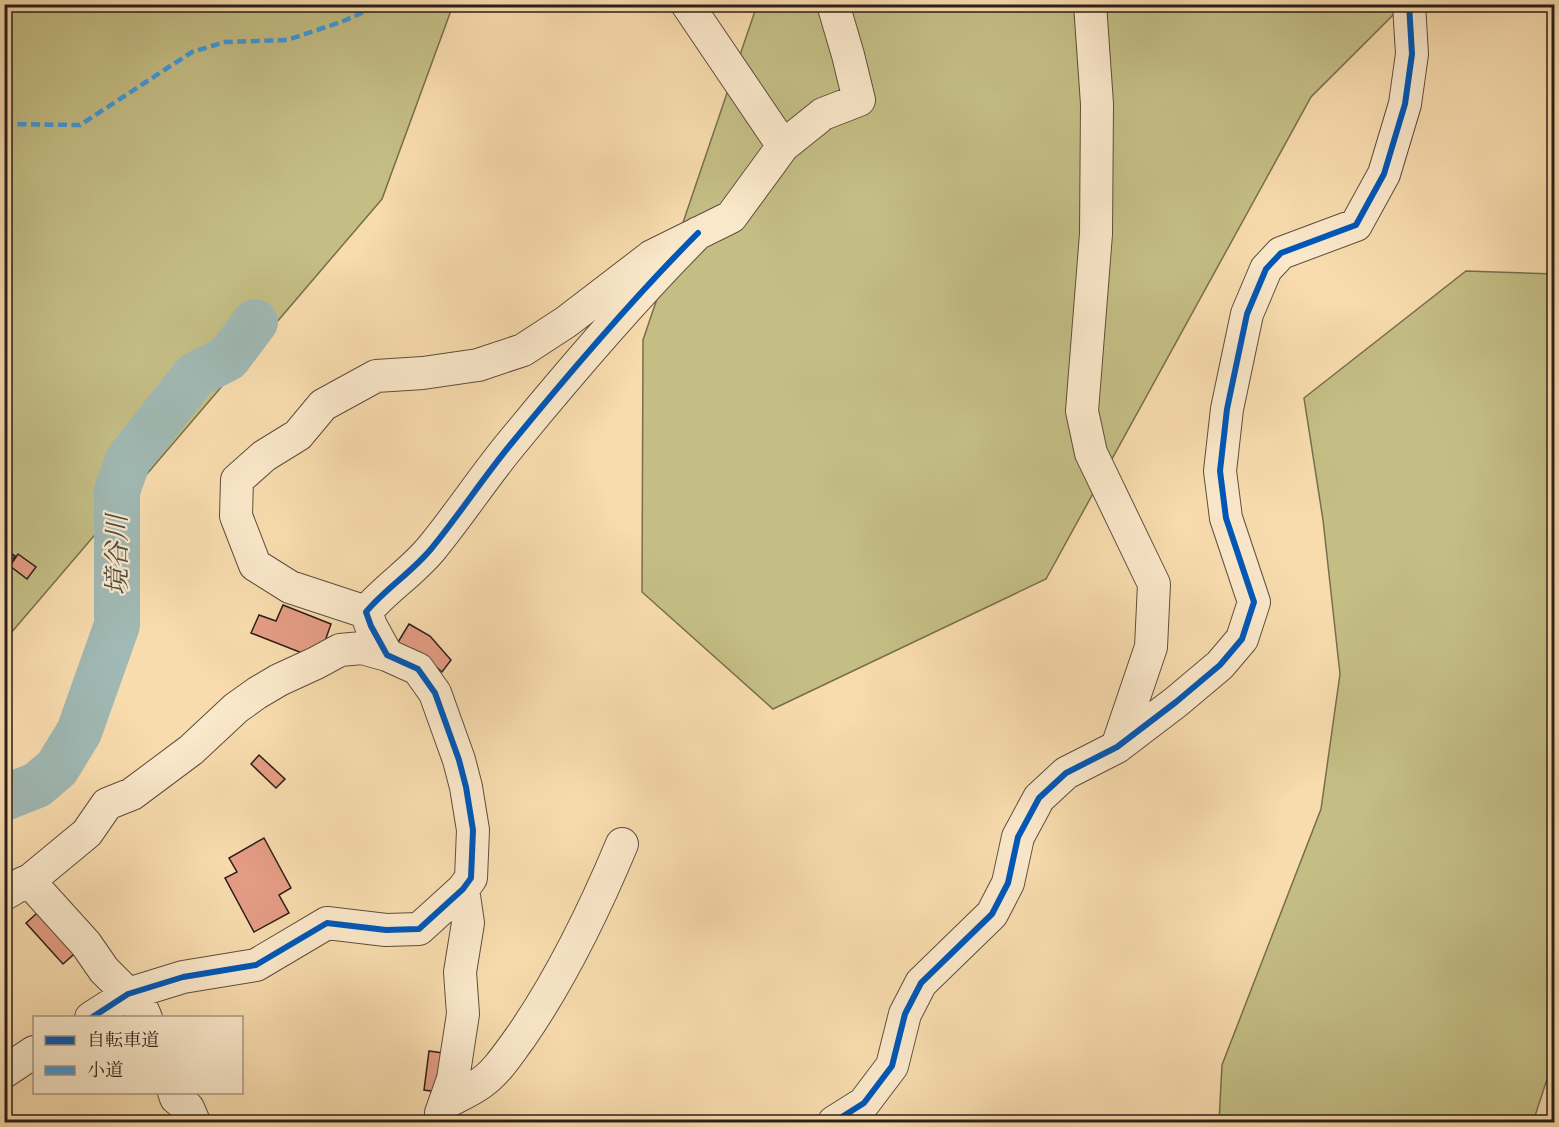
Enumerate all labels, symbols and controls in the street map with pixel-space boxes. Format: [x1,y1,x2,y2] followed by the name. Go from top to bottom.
[101,512,134,596] water label: 境谷川
[33,1016,243,1094] legend
[87,1029,159,1052] text: 自転車道
[87,1059,123,1082] text: 小道

